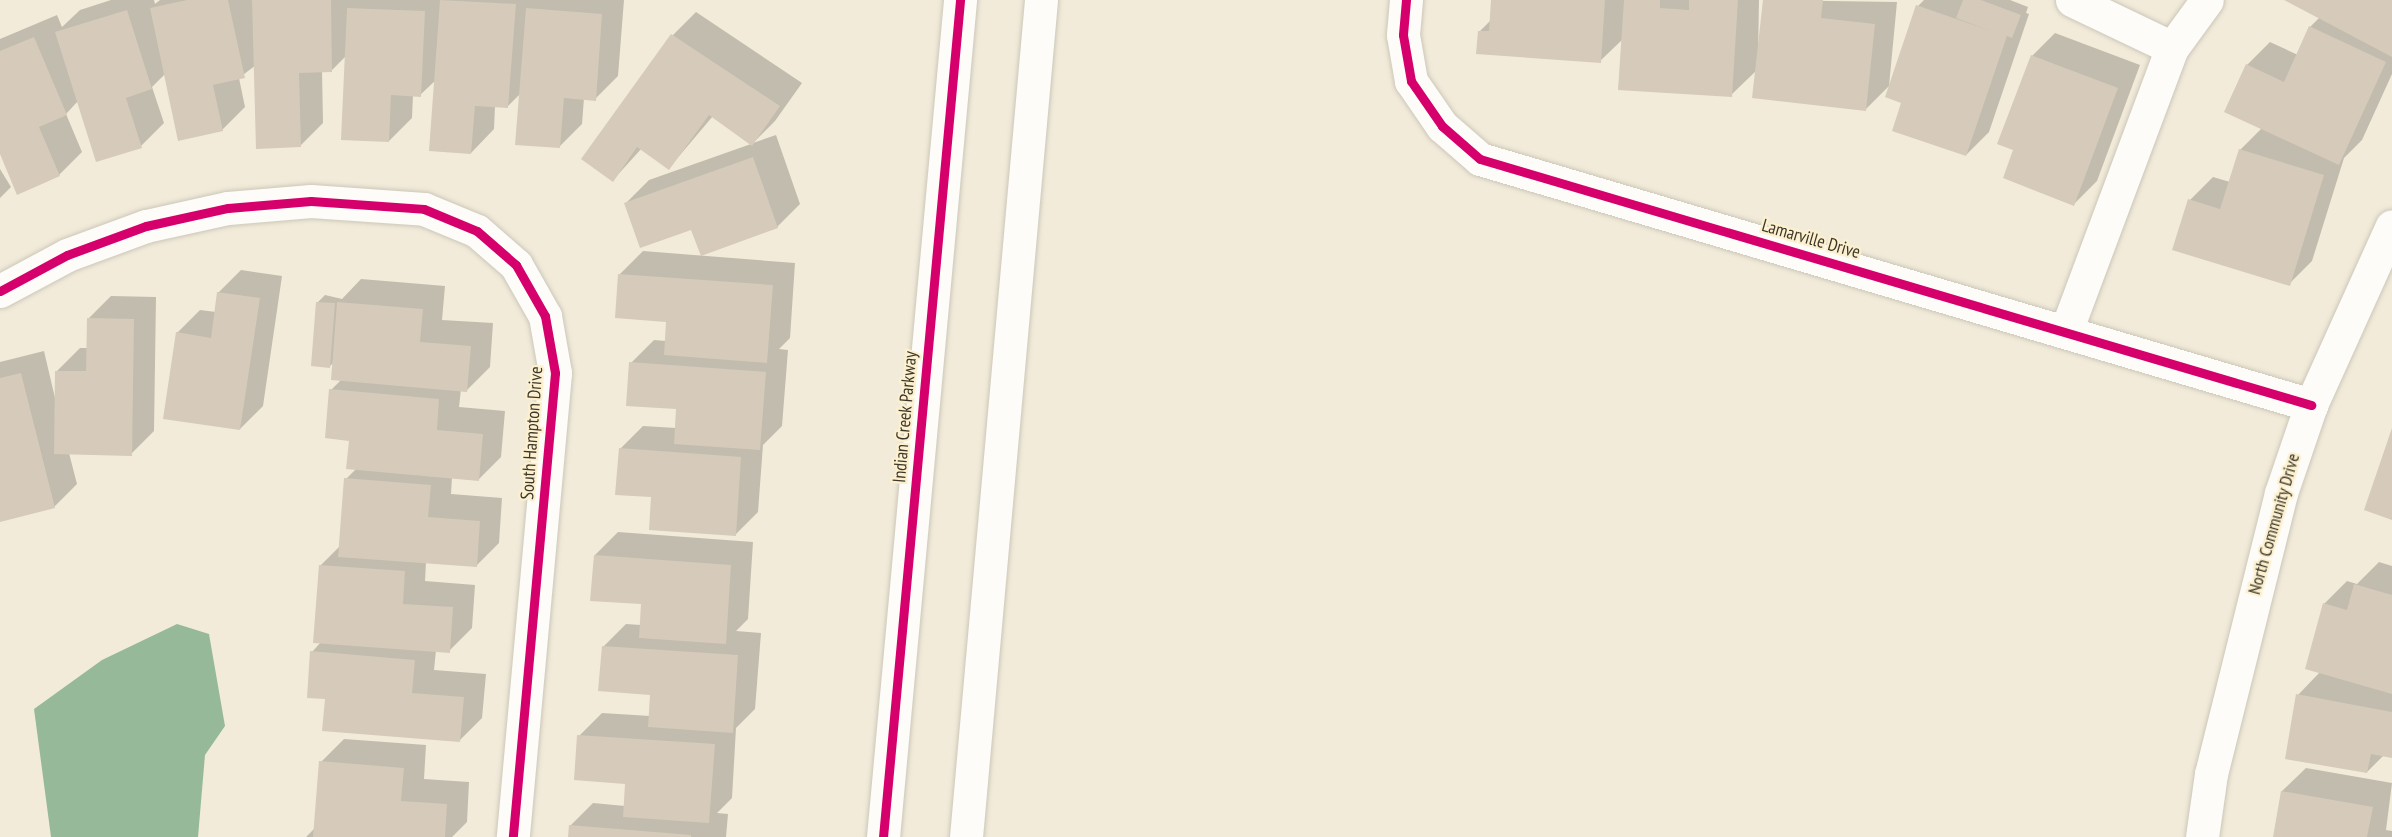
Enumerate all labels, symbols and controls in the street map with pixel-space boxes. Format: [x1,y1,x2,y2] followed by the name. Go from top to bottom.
[1759,215,1863,263] street label: Lamarville Drive
[888,350,922,484] street label: Indian Creek Parkway
[517,366,547,500] street label: South Hampton Drive
[2243,451,2305,597] street label: North Community Drive

